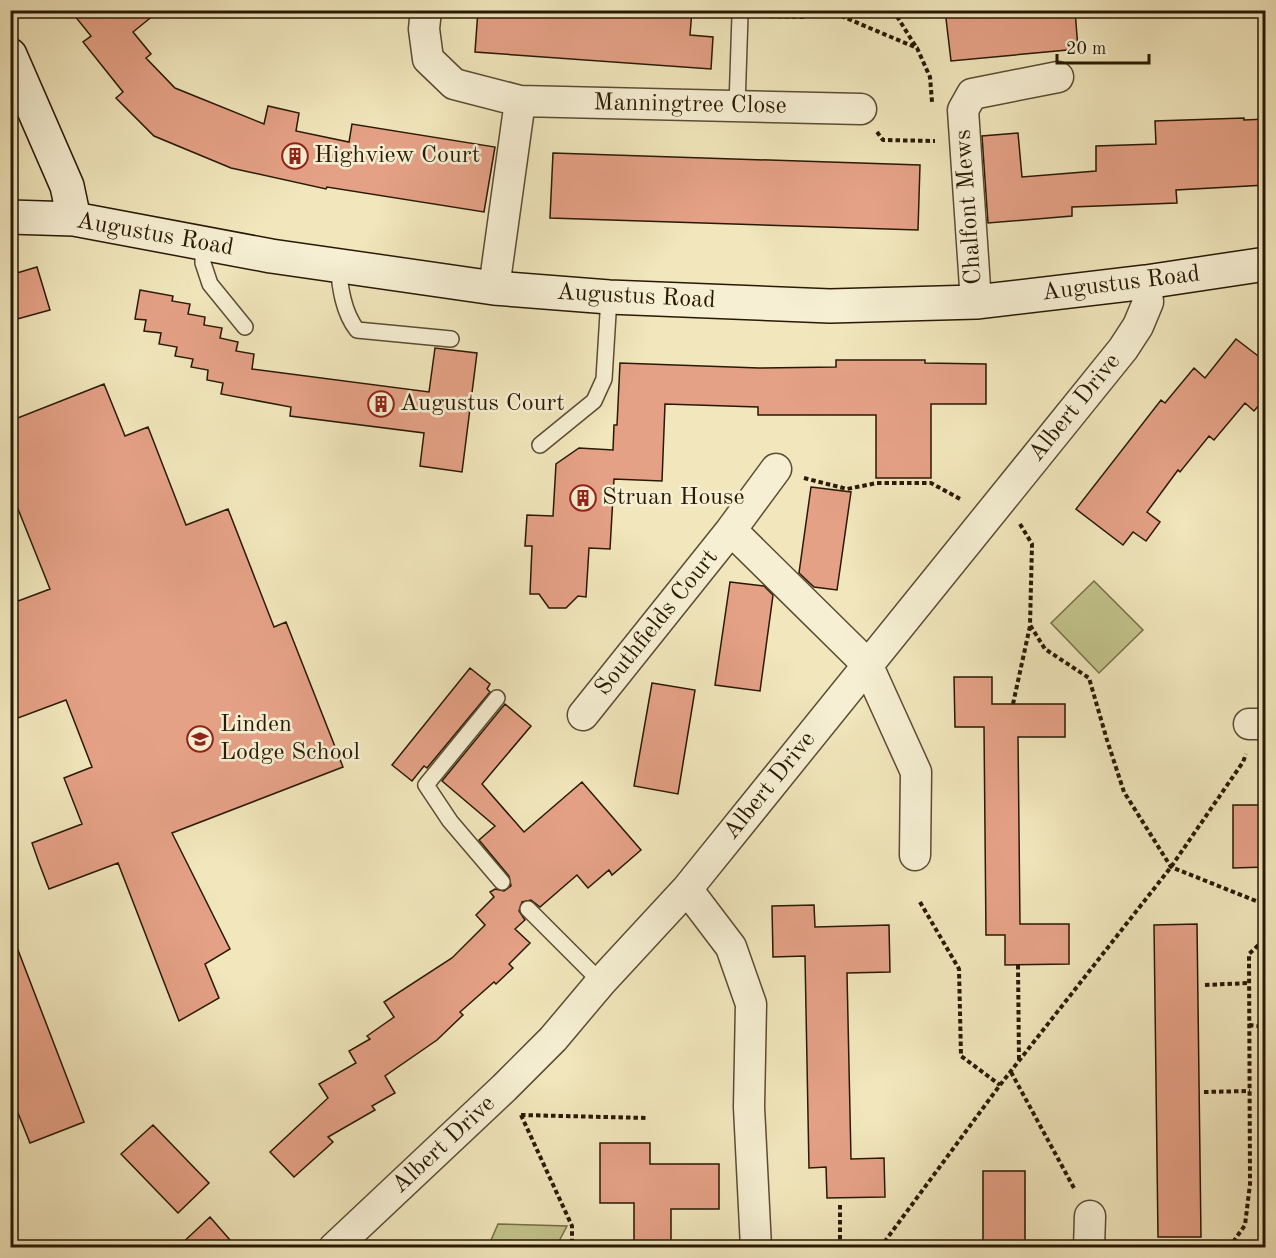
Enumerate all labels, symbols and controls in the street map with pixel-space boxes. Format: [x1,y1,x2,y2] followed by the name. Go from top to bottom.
[1057,27,1148,65] scale bar
[1066,40,1106,58] text: 20 m
[593,91,787,119] street label: Manningtree Close
[952,129,986,285] street label: Chalfont Mews
[280,141,310,171] building icon: Highview Court
[314,144,480,168] place label: Highview Court
[75,209,235,261] street label: Augustus Road
[1041,262,1201,306] street label: Augustus Road
[556,281,716,313] street label: Augustus Road
[1025,350,1125,466] street label: Albert Drive
[366,389,396,419] building icon: Augustus Court
[400,392,565,416] place label: Augustus Court
[568,483,598,513] building icon: Struan House
[602,486,745,510] place label: Struan House
[591,546,723,700] street label: Southfields Court
[220,713,360,765] place label: Linden Lodge School
[185,724,215,754] school or university icon: Linden Lodge School
[720,728,820,844] street label: Albert Drive
[388,1092,500,1198] street label: Albert Drive

